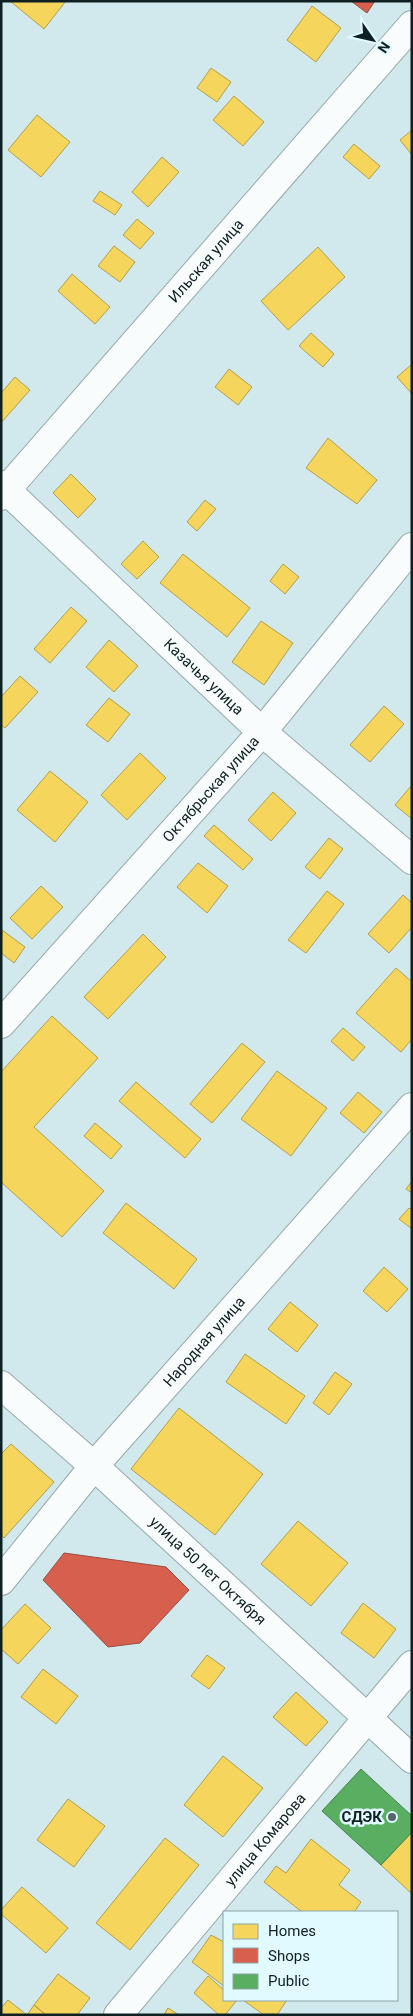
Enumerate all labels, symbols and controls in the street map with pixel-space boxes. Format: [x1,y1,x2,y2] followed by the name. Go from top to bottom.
[348,15,398,65] north arrow
[374,39,393,56] text: N
[165,215,247,306] street label: Ильская улица
[160,635,247,719] street label: Казачья улица
[159,732,263,846] street label: Октябрьская улица
[159,1293,249,1390] street label: Народная улица
[146,1513,270,1629] street label: улица 50 лет Октября
[221,1789,309,1890] street label: улица Комарова
[342,1808,382,1826] place label: СДЭК
[386,1811,398,1823] marker: СДЭК
[223,1911,398,2001] legend
[268,1922,316,1940] text: Homes
[268,1947,310,1965] text: Shops
[268,1972,309,1990] text: Public

